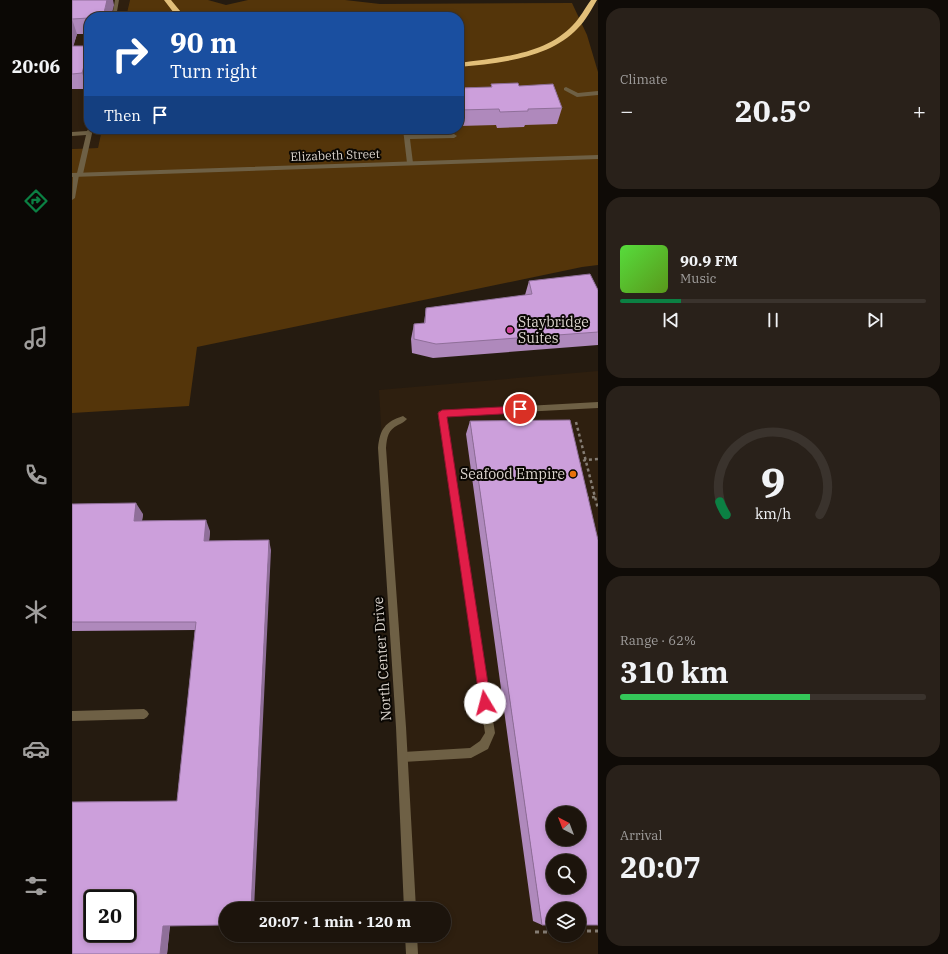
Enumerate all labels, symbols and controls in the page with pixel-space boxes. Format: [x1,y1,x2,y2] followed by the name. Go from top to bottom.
[170,24,237,61] text: 90 m
[104,28,156,80] icon: right
[12,55,60,78] text: 20:06
[170,60,257,83] text: Turn right
[620,71,667,88] text: Climate
[735,91,811,130] text: 20.5°
[620,96,633,125] text: −
[913,96,926,125] text: +
[149,104,171,126] icon: arrive
[104,106,141,125] text: Then
[290,146,380,164] street label: Elizabeth Street
[22,187,50,215] icon: directions
[680,251,738,270] text: 90.9 FM
[680,270,717,287] text: Music
[660,309,682,331] icon: previous
[762,309,784,331] icon: pause
[864,309,886,331] icon: next
[518,313,589,347] place label: Staybridge Suites
[22,324,50,352] icon: music
[505,325,515,335] marker: Staybridge Suites
[503,392,537,426] pin
[509,398,531,420] icon: arrive
[761,455,785,509] text: 9
[22,461,50,489] icon: phone
[460,465,565,483] place label: Seafood Empire
[568,469,578,479] marker: Seafood Empire
[755,504,791,523] text: km/h
[369,596,395,722] street label: North Center Drive
[22,598,50,626] icon: climate
[620,632,696,649] text: Range · 62%
[620,652,729,691] text: 310 km
[464,682,506,724] position arrow
[22,735,50,763] icon: car
[546,806,586,846] north arrow
[546,806,586,942] map controls
[620,827,662,844] text: Arrival
[620,847,701,886] text: 20:07
[546,854,586,894] button: search
[22,872,50,900] icon: filters
[84,890,136,942] speed limit sign: 20
[546,902,586,942] button: layers
[259,912,411,931] text: 20:07 · 1 min · 120 m

